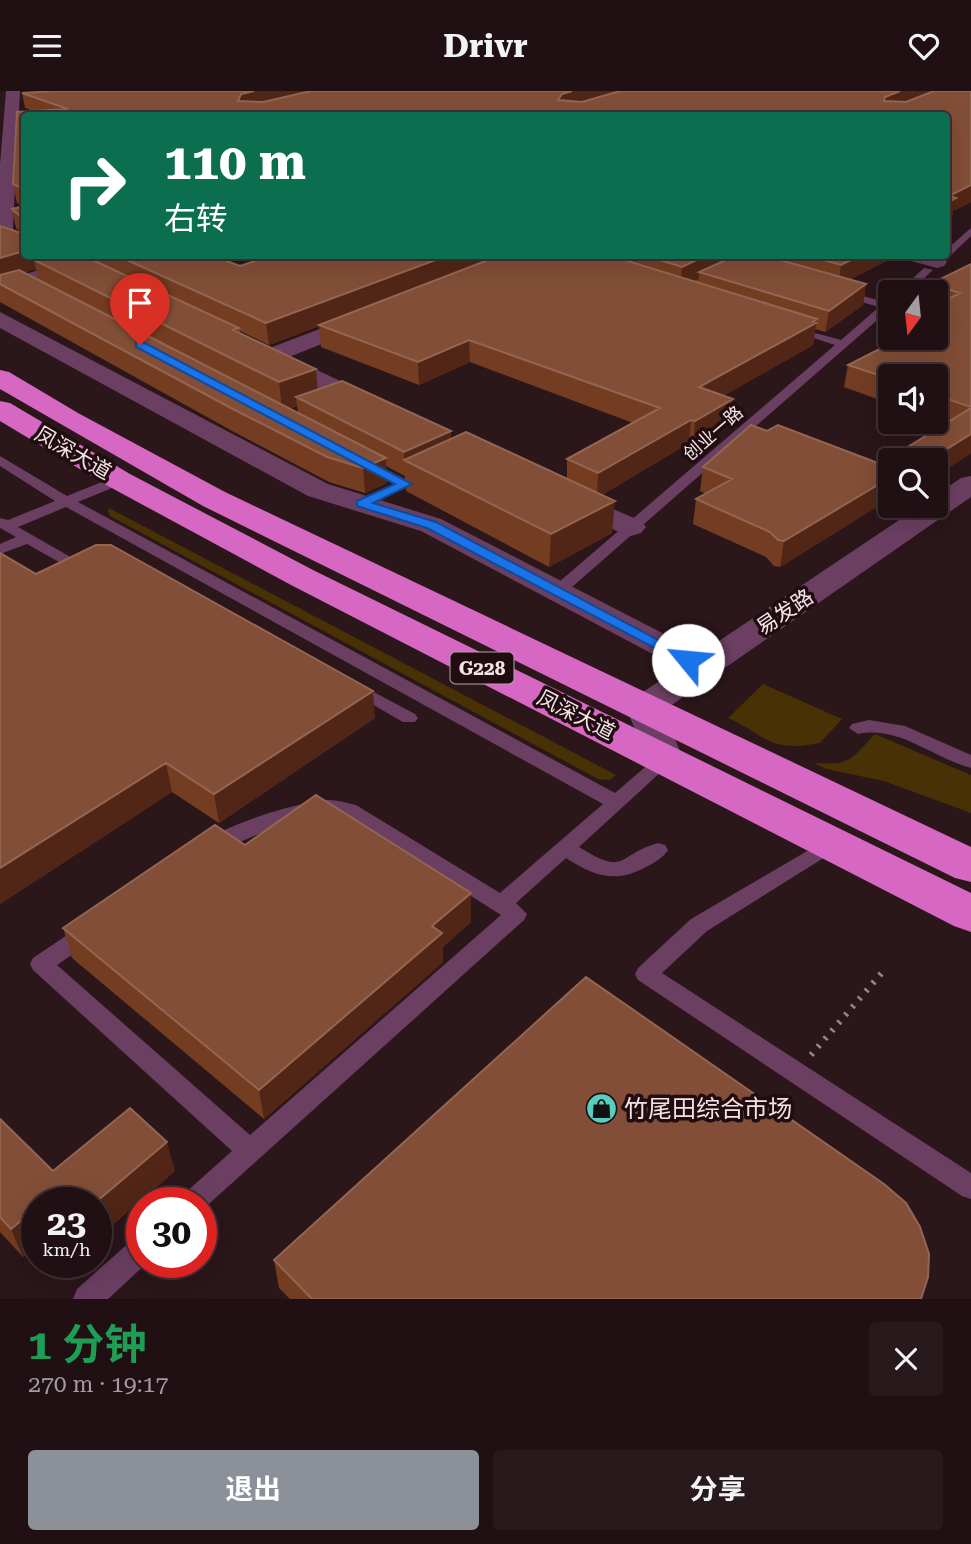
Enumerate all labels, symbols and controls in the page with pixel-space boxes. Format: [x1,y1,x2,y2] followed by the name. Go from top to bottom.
[28,27,66,65] icon: menu
[443,27,528,65] text: Drivr
[905,27,943,65] icon: heart
[164,134,306,191] text: 110 m
[49,140,140,231] icon: right
[164,200,228,238] text: 右转
[110,273,170,345] pin
[878,280,948,350] north arrow
[878,280,948,518] map controls
[121,284,159,322] icon: arrive
[878,364,948,434] button: sound
[679,401,747,465] street label: 创业一路
[31,422,115,484] street label: 凤深大道
[878,448,948,518] button: search
[752,584,818,640] street label: 易发路
[651,623,725,697] position arrow
[450,653,514,683] road number: G228
[533,685,619,745] street label: 凤深大道
[584,1092,618,1126] shop icon: 竹尾田综合市场
[624,1095,792,1123] place label: 竹尾田综合市场
[126,1187,217,1278] speed limit sign: 30
[47,1203,86,1244] text: 23
[42,1239,91,1260] text: km/h
[28,1320,146,1369] text: 1 分钟
[869,1322,943,1396] button: close
[28,1371,168,1398] text: 270 m · 19:17
[28,1450,479,1530] button: 退出
[493,1450,943,1530] button: 分享

